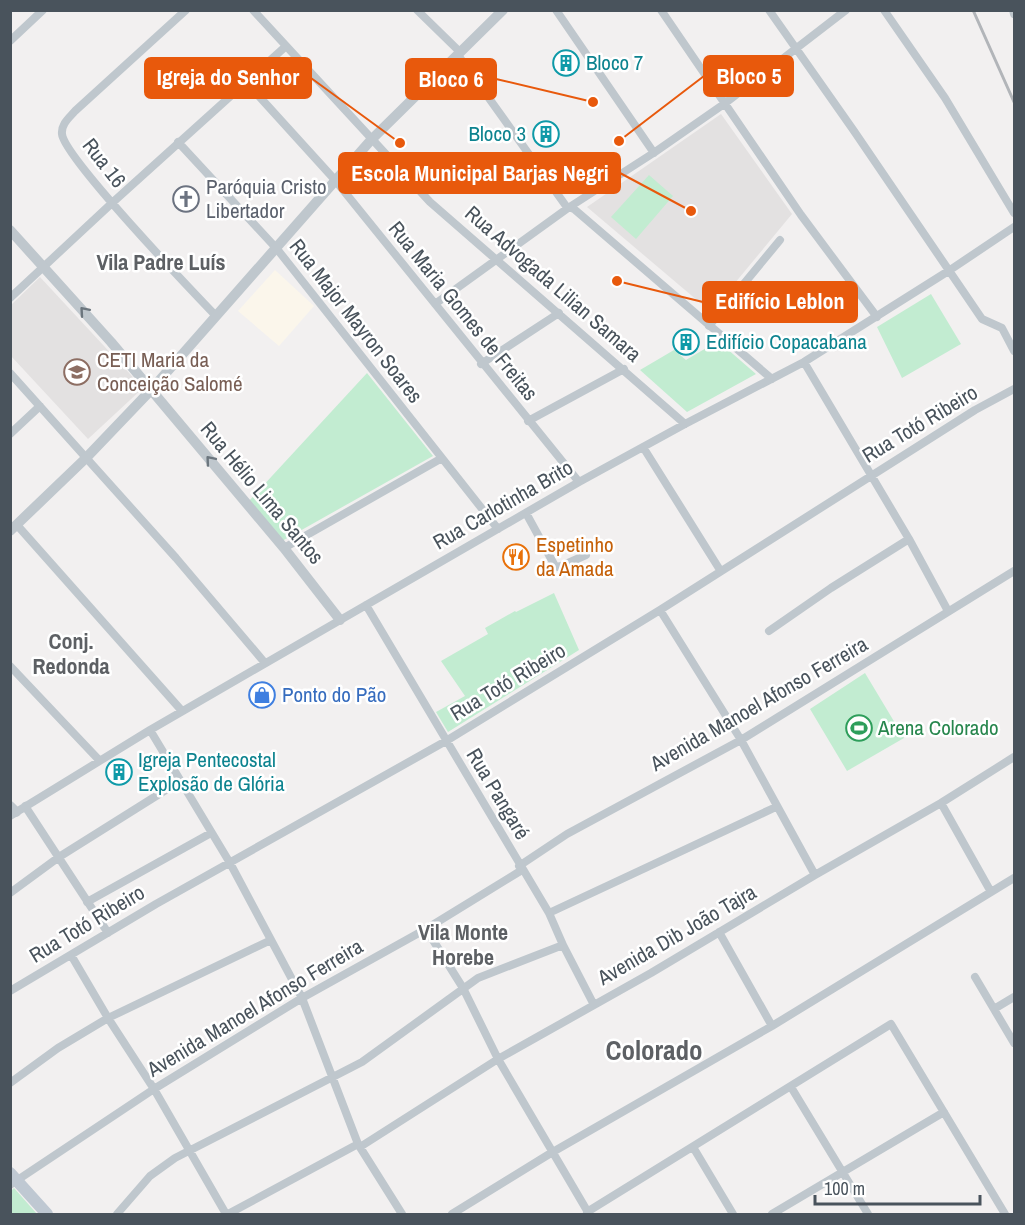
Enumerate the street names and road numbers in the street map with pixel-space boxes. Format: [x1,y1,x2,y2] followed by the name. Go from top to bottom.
[76,132,133,193] street label: Rua 16
[459,199,648,369] street label: Rua Advogada Lilian Samara
[382,215,545,406] street label: Rua Maria Gomes de Freitas
[283,233,430,409] street label: Rua Major Mayron Soares
[857,378,983,469] street label: Rua Totó Ribeiro
[194,415,331,570] street label: Rua Hélio Lima Santos
[428,453,578,556] street label: Rua Carlotinha Brito
[644,629,873,778] street label: Avenida Manoel Afonso Ferreira
[445,636,571,727] street label: Rua Totó Ribeiro
[460,743,537,845] street label: Rua Pangaré
[591,877,762,992] street label: Avenida Dib João Tajra
[24,878,150,969] street label: Rua Totó Ribeiro
[141,931,368,1084] street label: Avenida Manoel Afonso Ferreira

